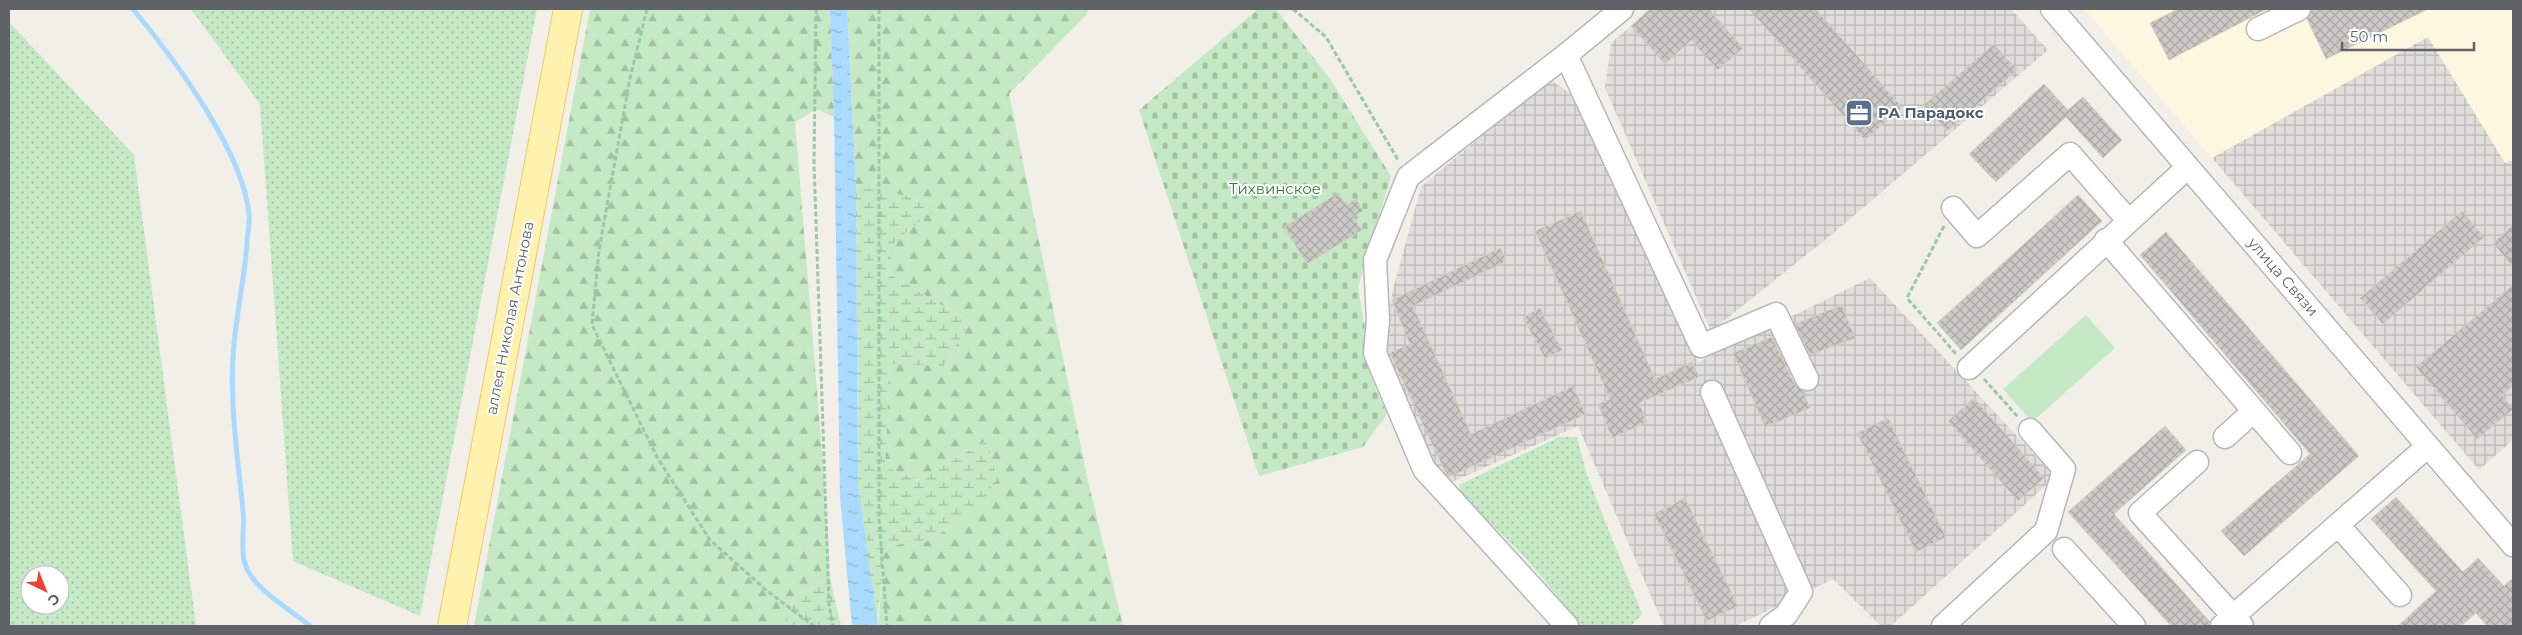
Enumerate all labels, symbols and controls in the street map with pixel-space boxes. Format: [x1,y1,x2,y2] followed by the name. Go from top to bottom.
[2342,20,2474,52] scale bar
[2350,27,2388,46] text: 50 m
[1844,98,1874,128] office icon: РА Парадокс
[1878,103,1984,122] place label: РА Парадокс
[1229,179,1321,198] park label: Тихвинское
[481,220,538,416] street label: аллея Николая Антонова
[2243,233,2323,320] street label: улица Связи
[20,565,70,615] north arrow
[44,589,64,610] text: С

